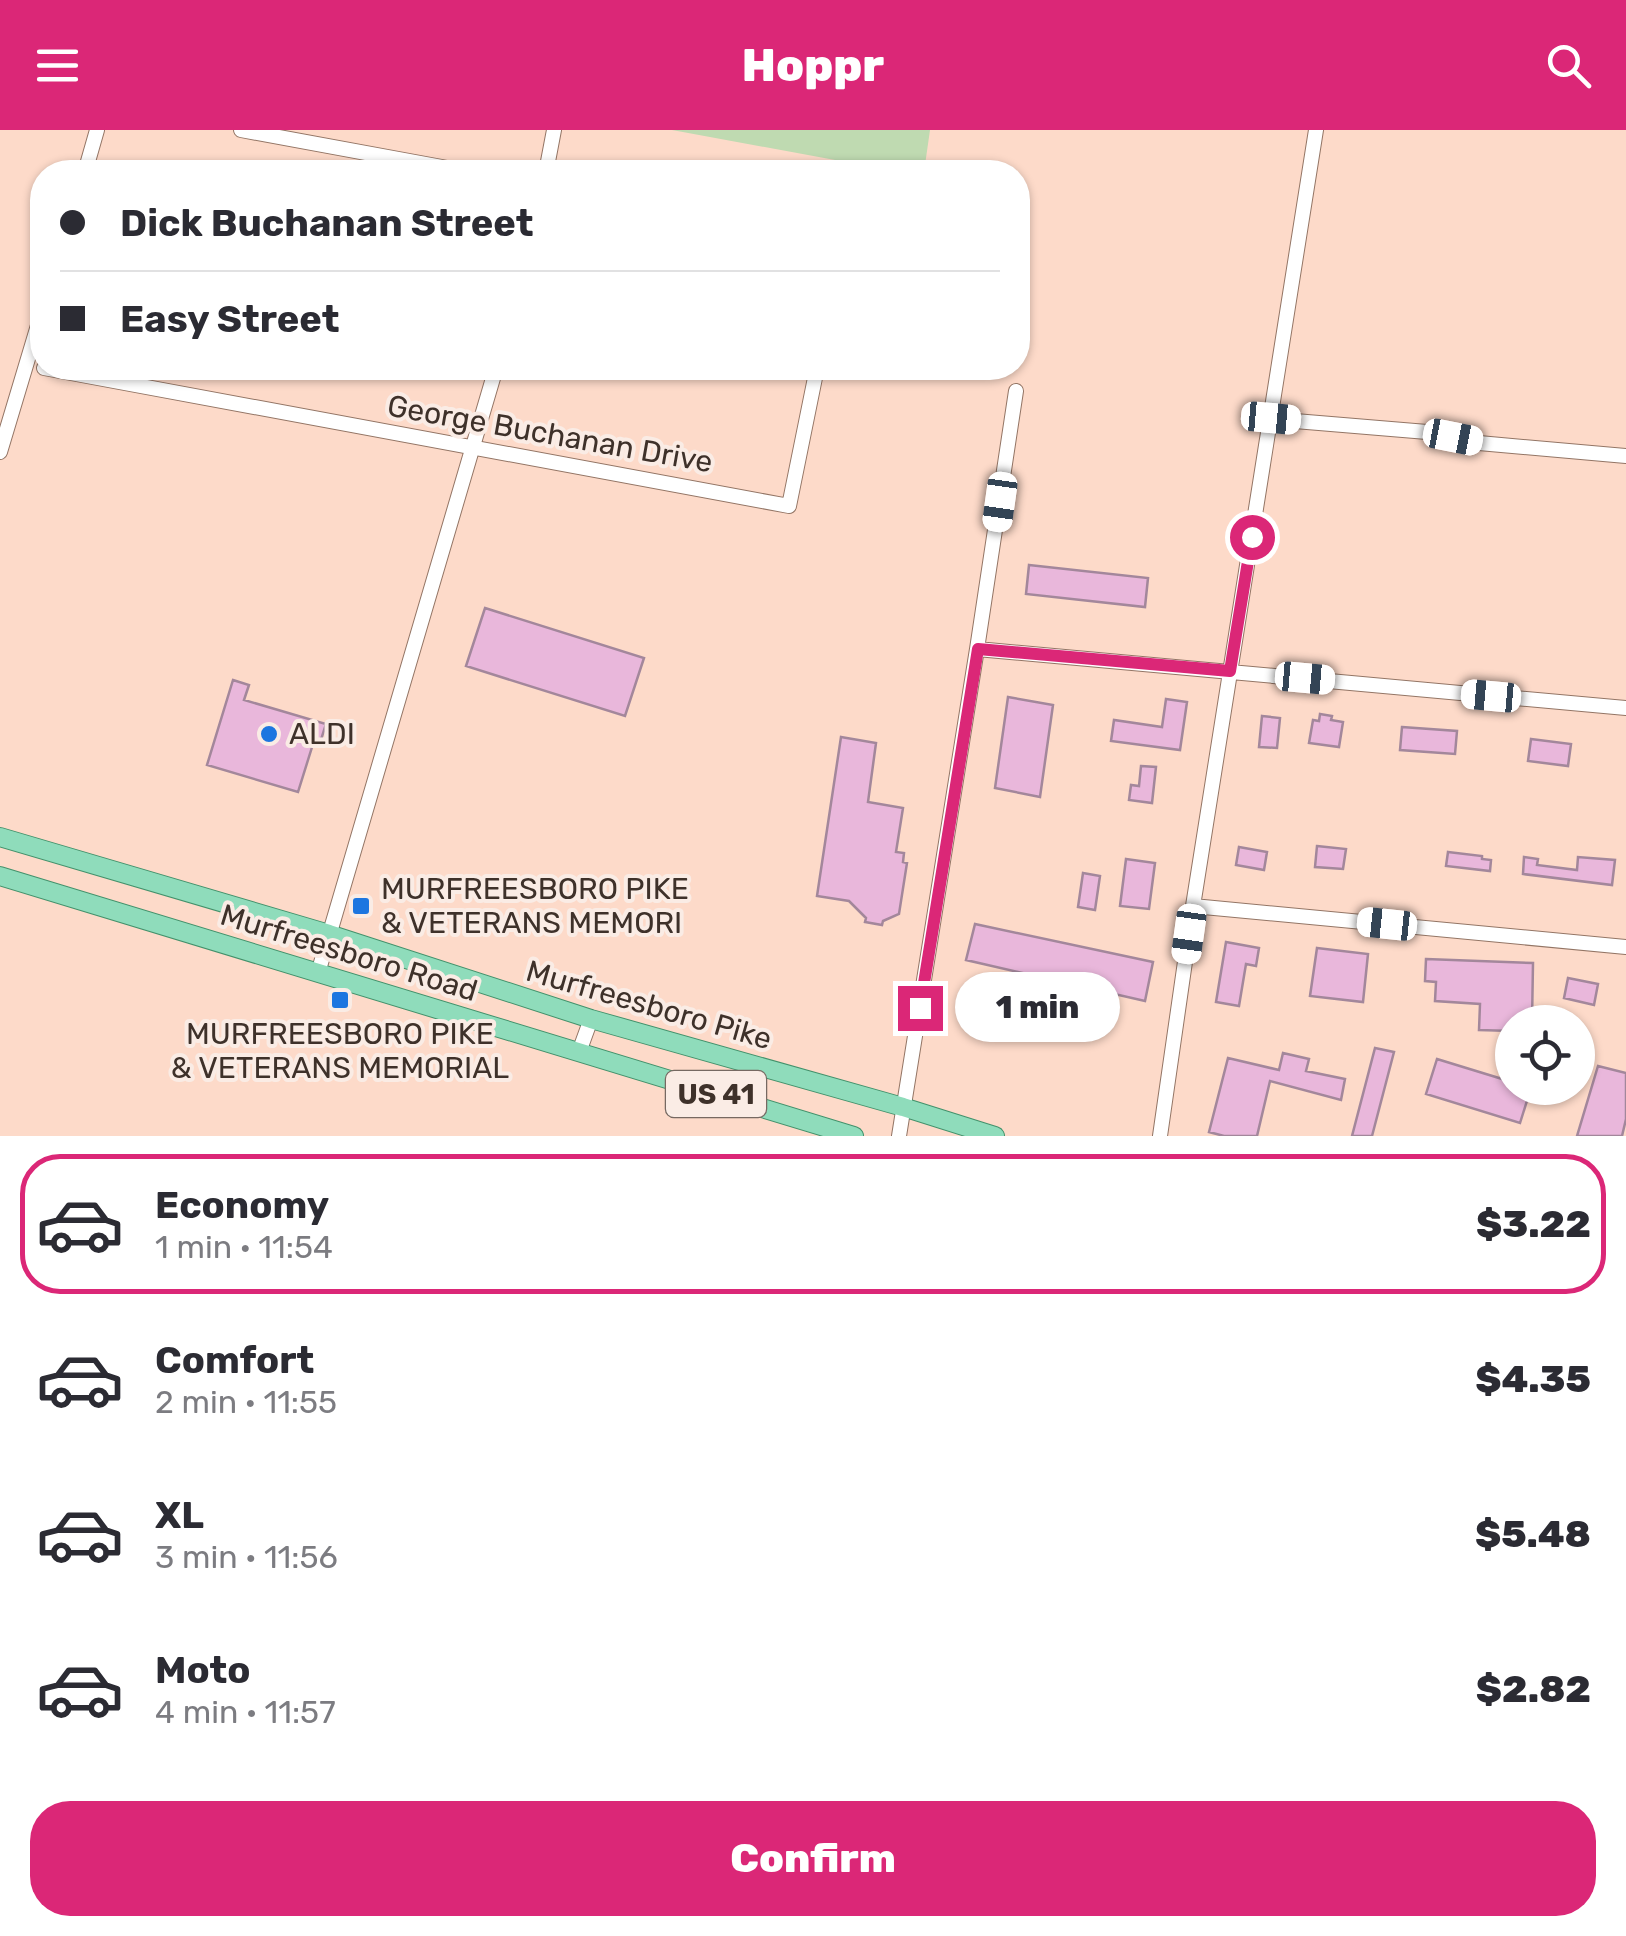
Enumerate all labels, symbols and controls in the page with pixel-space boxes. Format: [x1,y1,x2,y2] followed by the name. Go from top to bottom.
[30,38,85,93] icon: menu
[1541,38,1596,93] icon: search
[742,39,884,92] text: Hoppr
[120,200,534,246] text: Dick Buchanan Street
[120,296,340,342] text: Easy Street
[385,388,715,480] street label: George Buchanan Drive
[1240,400,1302,436] car
[1421,417,1485,457] car
[981,470,1019,534] car
[1230,515,1275,560] route start
[1274,660,1336,696] car
[1460,678,1522,714] car
[289,716,355,752] place label: ALDI
[258,723,280,745] marker: ALDI
[381,871,689,941] place label: MURFREESBORO PIKE & VETERANS MEMORI
[350,895,372,917] marker: MURFREESBORO PIKE & VETERANS MEMORI
[216,897,482,1009] street label: Murfreesboro Road
[1170,902,1208,966] car
[1356,906,1418,942] car
[522,953,776,1057] street label: Murfreesboro Pike
[955,973,1120,1043] callout: 1 min
[898,986,943,1031] route end
[996,988,1079,1026] text: 1 min
[329,989,351,1011] marker: MURFREESBORO PIKE & VETERANS MEMORIAL
[1495,1005,1595,1105] map controls
[1495,1005,1595,1105] button: locate
[171,1016,509,1086] place label: MURFREESBORO PIKE & VETERANS MEMORIAL
[666,1071,766,1117] road number: US 41
[35,1179,125,1269] icon: car
[155,1182,329,1228] text: Economy
[1476,1201,1591,1247] text: $3.22
[155,1228,333,1266] text: 1 min · 11:54
[35,1334,125,1424] icon: car
[155,1337,314,1383] text: Comfort
[1475,1356,1591,1402] text: $4.35
[155,1383,337,1421] text: 2 min · 11:55
[35,1489,125,1579] icon: car
[155,1492,204,1538] text: XL
[1475,1511,1591,1557] text: $5.48
[155,1538,338,1576] text: 3 min · 11:56
[35,1644,125,1734] icon: car
[155,1647,251,1693] text: Moto
[1476,1666,1591,1712] text: $2.82
[155,1693,336,1731] text: 4 min · 11:57
[30,1801,1596,1916] button: Confirm

